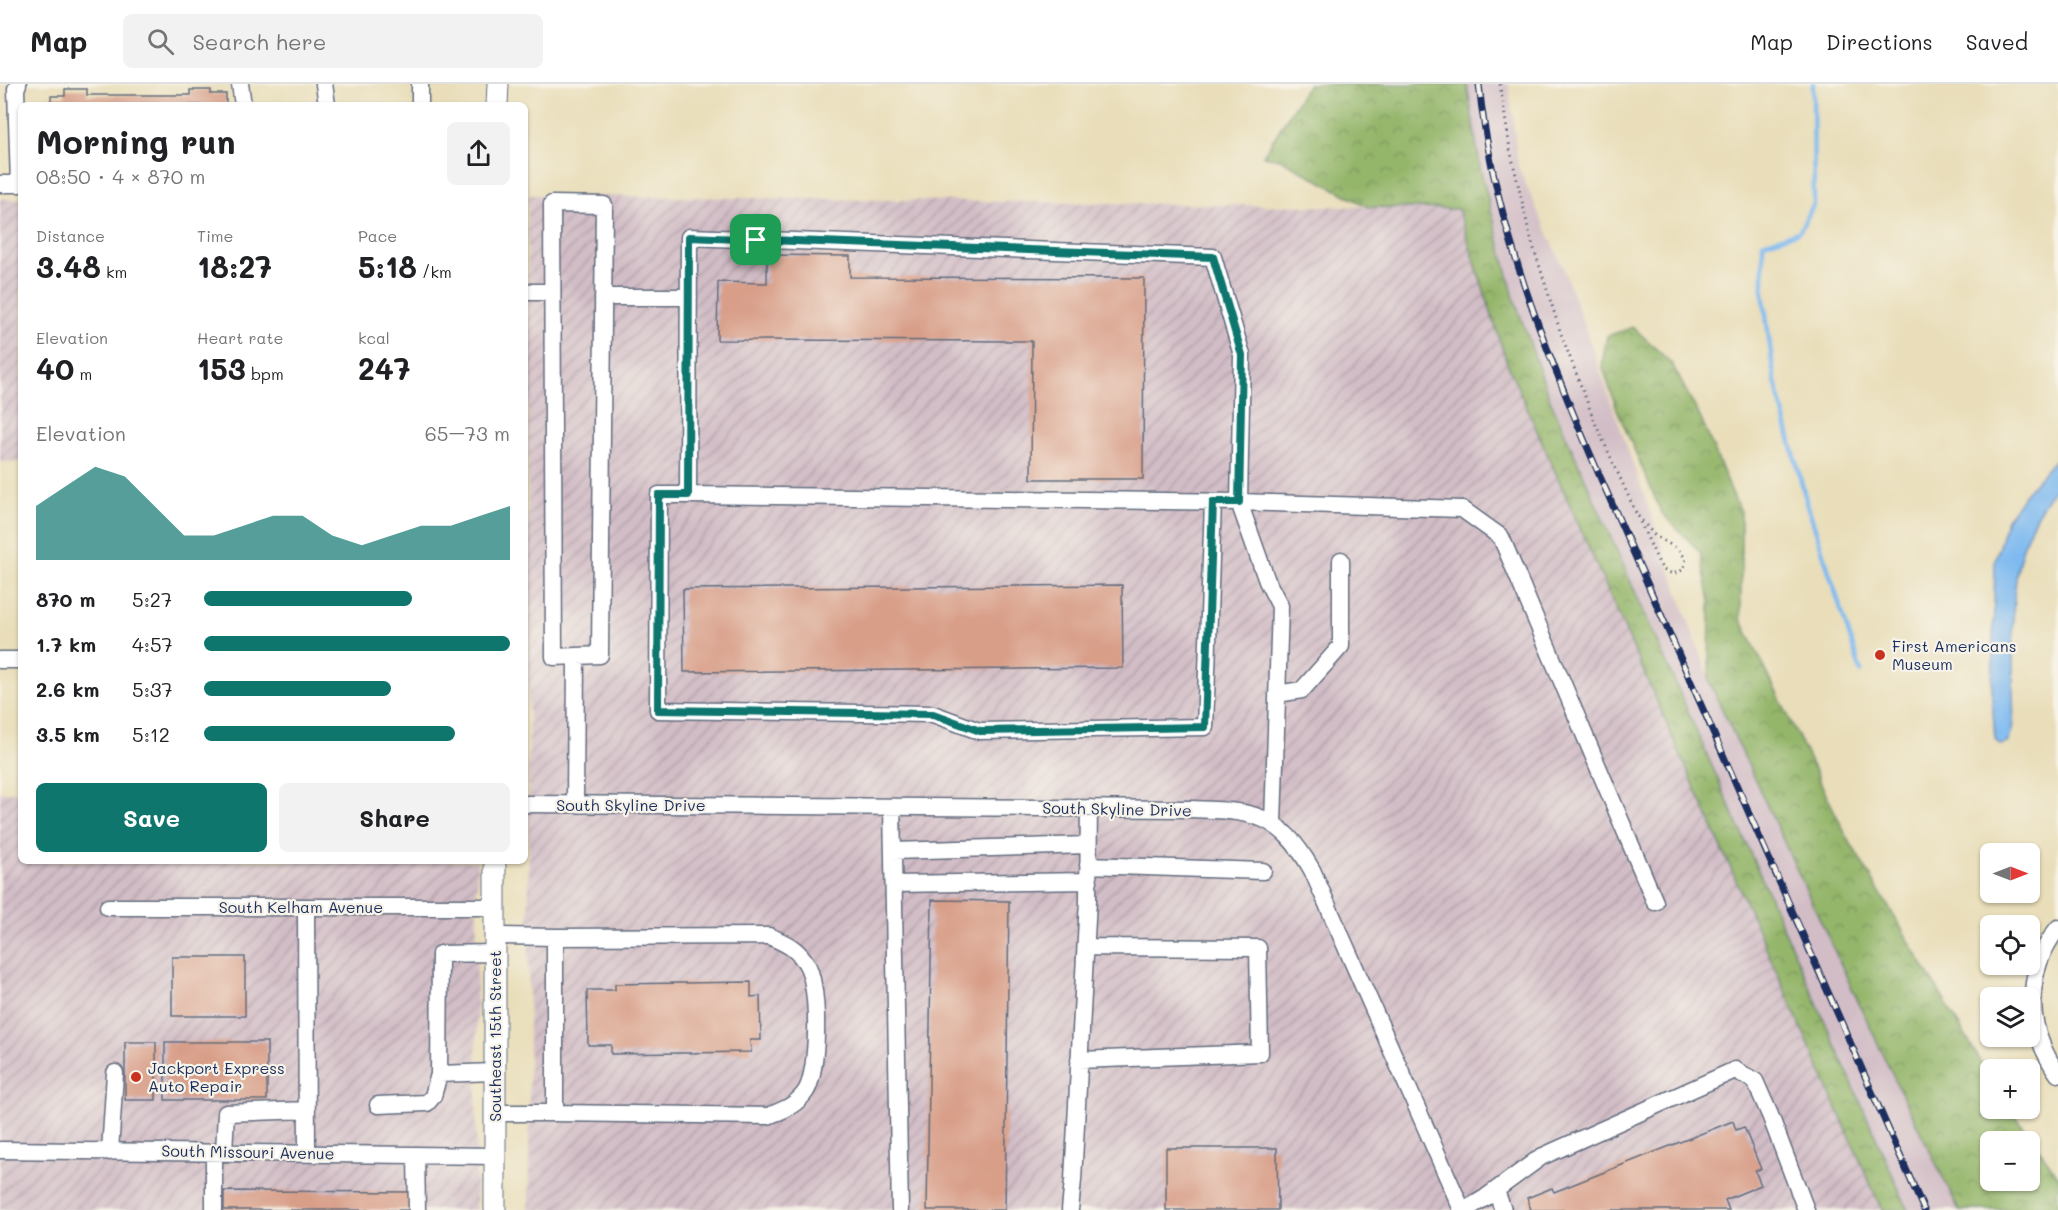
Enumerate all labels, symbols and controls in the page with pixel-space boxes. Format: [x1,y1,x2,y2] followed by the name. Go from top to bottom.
[123,14,543,68] search box
[30,23,87,59] text: Map
[144,25,177,58] icon: search
[192,27,326,56] text: Search here
[1750,28,1793,55] text: Map
[1826,28,1933,55] text: Directions
[1966,28,2028,55] text: Saved
[36,119,236,162] text: Morning run
[447,122,510,185] button: share
[36,163,205,189] text: 08:50 · 4 × 870 m
[730,214,781,265] pin
[739,223,772,256] icon: arrive
[36,225,105,246] text: Distance
[197,225,233,246] text: Time
[358,225,397,246] text: Pace
[36,246,101,286] text: 3.48
[197,246,272,286] text: 18:27
[358,246,417,286] text: 5:18
[101,261,127,282] text: km
[417,261,452,282] text: /km
[36,327,108,348] text: Elevation
[197,327,283,348] text: Heart rate
[358,327,390,348] text: kcal
[36,348,74,388] text: 40
[197,348,246,388] text: 153
[358,348,411,388] text: 247
[74,363,92,384] text: m
[246,363,284,384] text: bpm
[36,420,126,446] text: Elevation
[425,420,510,446] text: 65–73 m
[36,586,95,612] text: 870 m
[132,586,172,612] text: 5:27
[36,631,96,657] text: 1.7 km
[132,631,173,657] text: 4:57
[1892,635,2016,674] place label: First Americans Museum
[1873,648,1887,662] marker: First Americans Museum
[36,676,99,702] text: 2.6 km
[132,676,173,702] text: 5:37
[36,721,100,747] text: 3.5 km
[132,721,170,747] text: 5:12
[36,783,267,852] button: Save
[279,783,510,852] button: Share
[556,794,706,815] street label: South Skyline Drive
[1042,797,1192,820] street label: South Skyline Drive
[1980,843,2040,903] north arrow
[1980,843,2040,1191] map controls
[219,896,383,917] street label: South Kelham Avenue
[1980,915,2040,975] button: locate
[484,950,505,1122] street label: Southeast 15th Street
[1980,987,2040,1047] button: layers
[148,1057,285,1096] place label: Jackport Express Auto Repair
[1980,1059,2040,1119] button: +
[129,1070,143,1084] marker: Jackport Express Auto Repair
[1980,1131,2040,1191] button: −
[161,1139,335,1164] street label: South Missouri Avenue

